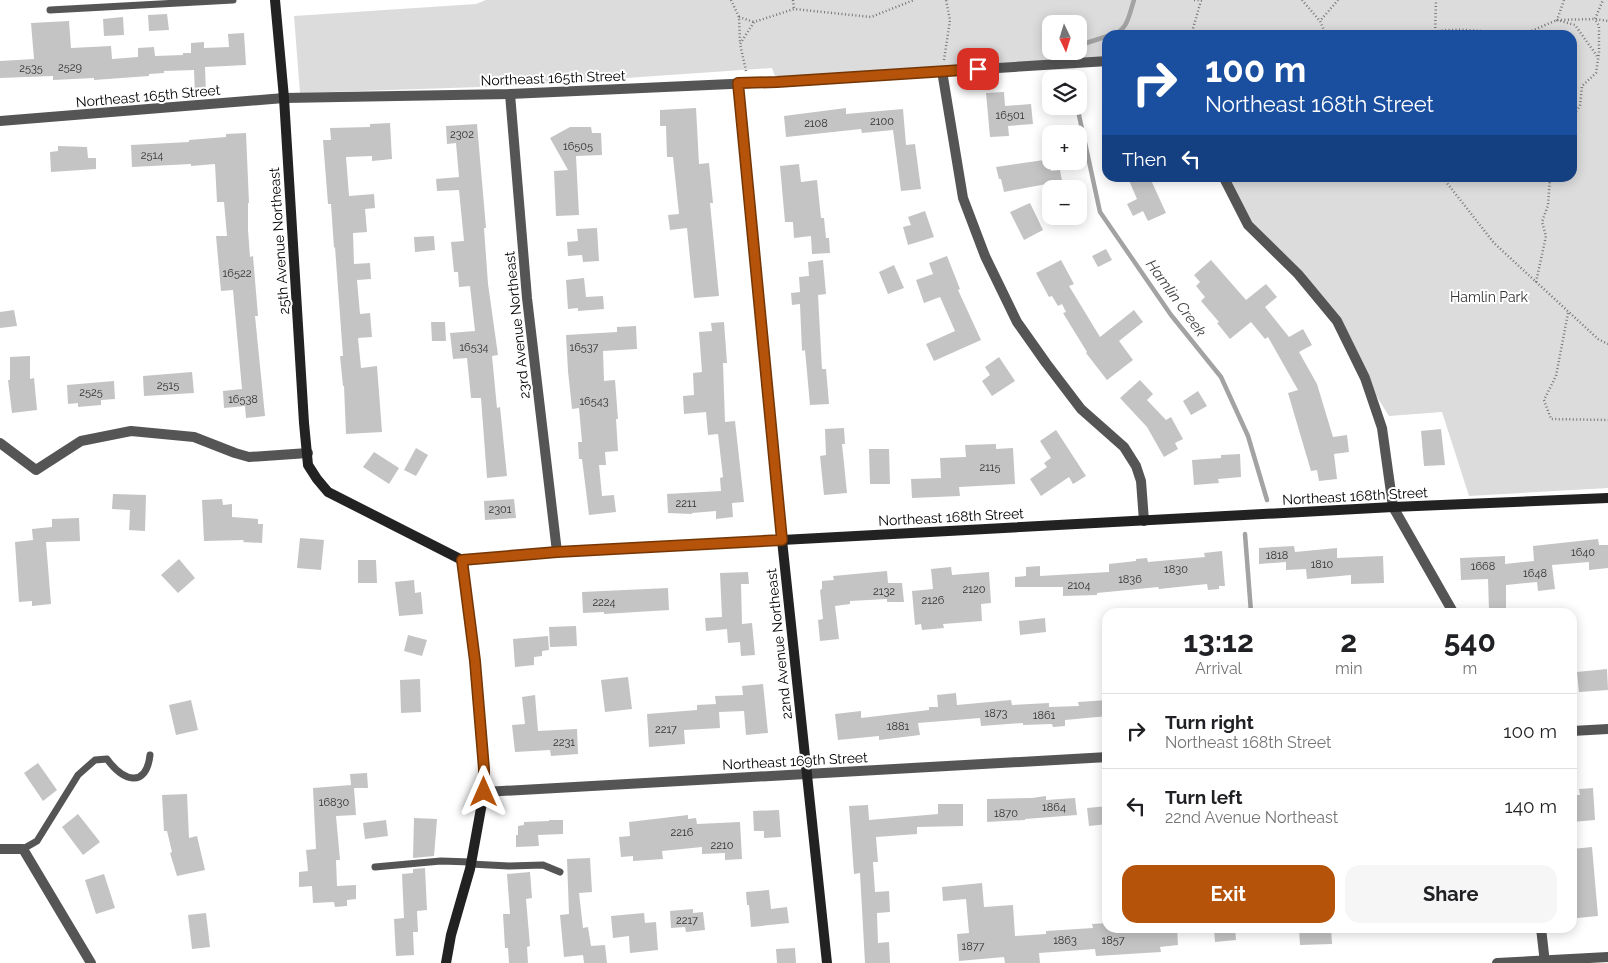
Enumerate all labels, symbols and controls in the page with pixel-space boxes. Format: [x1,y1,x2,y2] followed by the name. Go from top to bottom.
[1042,15,1088,60] north arrow
[1042,15,1087,225] map controls
[957,48,999,90] pin
[1205,49,1306,90] text: 100 m
[1122,50,1187,115] icon: right
[964,55,992,83] icon: arrive
[58,61,82,74] house number: 2529
[19,62,43,75] house number: 2535
[480,67,626,89] street label: Northeast 165th Street
[1042,70,1087,115] button: layers
[75,82,221,110] street label: Northeast 165th Street
[1205,91,1434,117] text: Northeast 168th Street
[996,109,1025,122] house number: 16501
[870,115,894,128] house number: 2100
[804,117,828,130] house number: 2108
[1042,125,1087,170] button: +
[450,128,474,141] house number: 2302
[563,140,593,153] house number: 16505
[1177,145,1205,173] icon: left
[1122,148,1167,170] text: Then
[141,149,163,162] house number: 2514
[266,166,292,315] street label: 25th Avenue Northeast
[1042,180,1087,225] button: −
[501,250,533,399] street label: 23rd Avenue Northeast
[1142,256,1210,340] water label: Hamlin Creek
[223,267,252,280] house number: 16522
[1450,289,1529,305] park label: Hamlin Park
[459,341,489,354] house number: 16534
[569,341,599,354] house number: 16537
[157,379,179,392] house number: 2515
[79,386,103,399] house number: 2525
[228,393,258,406] house number: 16538
[579,395,609,408] house number: 16543
[979,461,1001,474] house number: 2115
[1282,484,1428,508] street label: Northeast 168th Street
[676,497,697,510] house number: 2211
[488,503,512,516] house number: 2301
[878,505,1024,529] street label: Northeast 168th Street
[1571,546,1595,559] house number: 1640
[1266,549,1288,562] house number: 1818
[1311,558,1334,571] house number: 1810
[1471,560,1495,573] house number: 1668
[1164,563,1188,576] house number: 1830
[1523,567,1547,580] house number: 1648
[763,568,795,720] street label: 22nd Avenue Northeast
[1118,573,1142,586] house number: 1836
[1067,579,1091,592] house number: 2104
[963,583,986,596] house number: 2120
[873,585,895,598] house number: 2132
[922,594,945,607] house number: 2126
[592,596,616,609] house number: 2224
[1183,624,1254,659] text: 13:12
[1340,624,1357,659] text: 2
[1444,624,1496,659] text: 540
[1195,659,1242,678] text: Arrival
[1335,659,1363,678] text: min
[1462,659,1477,678] text: m
[985,707,1008,720] house number: 1873
[1033,709,1056,722] house number: 1861
[1165,711,1254,733] text: Turn right
[1122,717,1150,745] icon: right
[887,720,910,733] house number: 1881
[1503,720,1557,742] text: 100 m
[655,723,677,736] house number: 2217
[1165,733,1331,752] text: Northeast 168th Street
[553,736,575,749] house number: 2231
[722,749,868,773] street label: Northeast 169th Street
[457,765,509,817] position arrow
[1165,786,1242,808] text: Turn left
[1122,792,1150,820] icon: left
[1505,795,1557,817] text: 140 m
[319,796,349,809] house number: 16830
[1042,801,1066,814] house number: 1864
[994,807,1018,820] house number: 1870
[1165,808,1338,827] text: 22nd Avenue Northeast
[671,826,694,839] house number: 2216
[711,839,734,852] house number: 2210
[1122,865,1335,923] button: Exit
[1345,865,1557,923] button: Share
[676,914,698,927] house number: 2217
[1053,934,1077,947] house number: 1863
[1101,934,1125,947] house number: 1857
[961,940,985,953] house number: 1877

